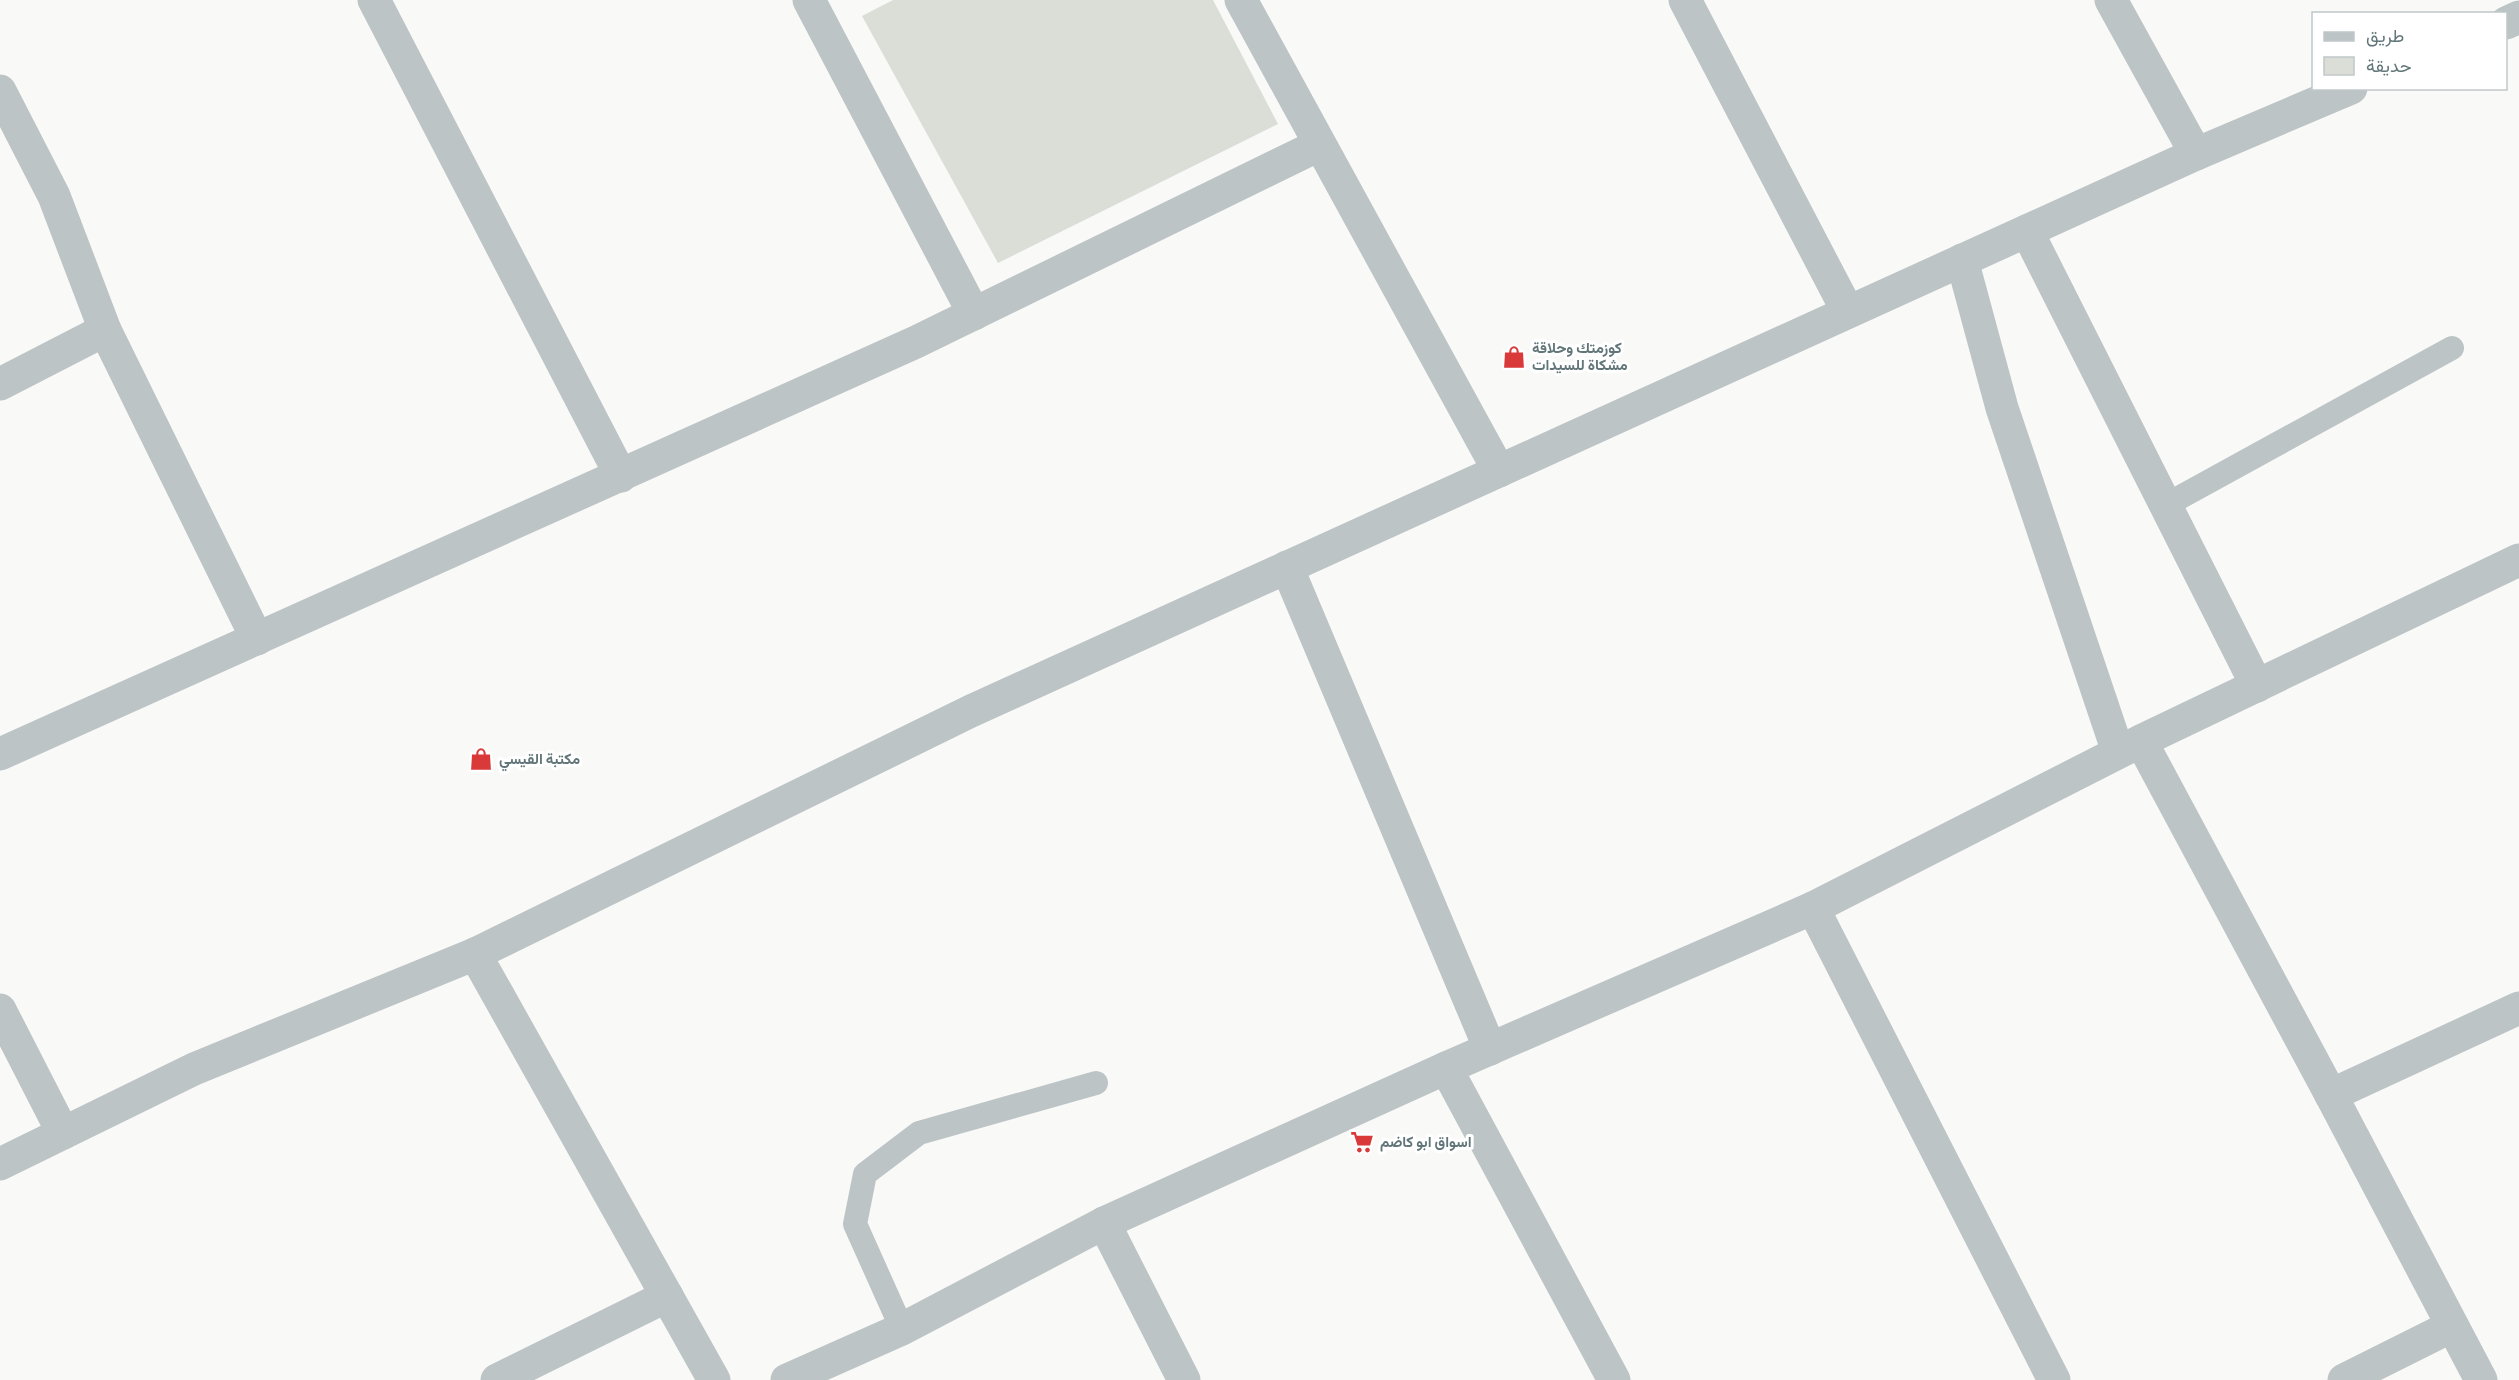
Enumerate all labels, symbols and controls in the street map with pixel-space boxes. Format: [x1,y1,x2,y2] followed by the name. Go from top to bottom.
[2312,12,2507,90] legend
[2366,23,2404,47] text: طريق
[2366,53,2412,77] text: حديقة
[1532,337,1628,375] place label: كوزمتك وحلاقة مشكاة للسيدات
[1501,344,1527,370] shop icon: كوزمتك وحلاقة مشكاة للسيدات
[468,746,494,772] shop icon: مكتبة القيسي
[499,748,580,772] place label: مكتبة القيسي
[1349,1129,1375,1155] supermarket icon: اسواق ابو كاضم
[1380,1131,1472,1152] place label: اسواق ابو كاضم

